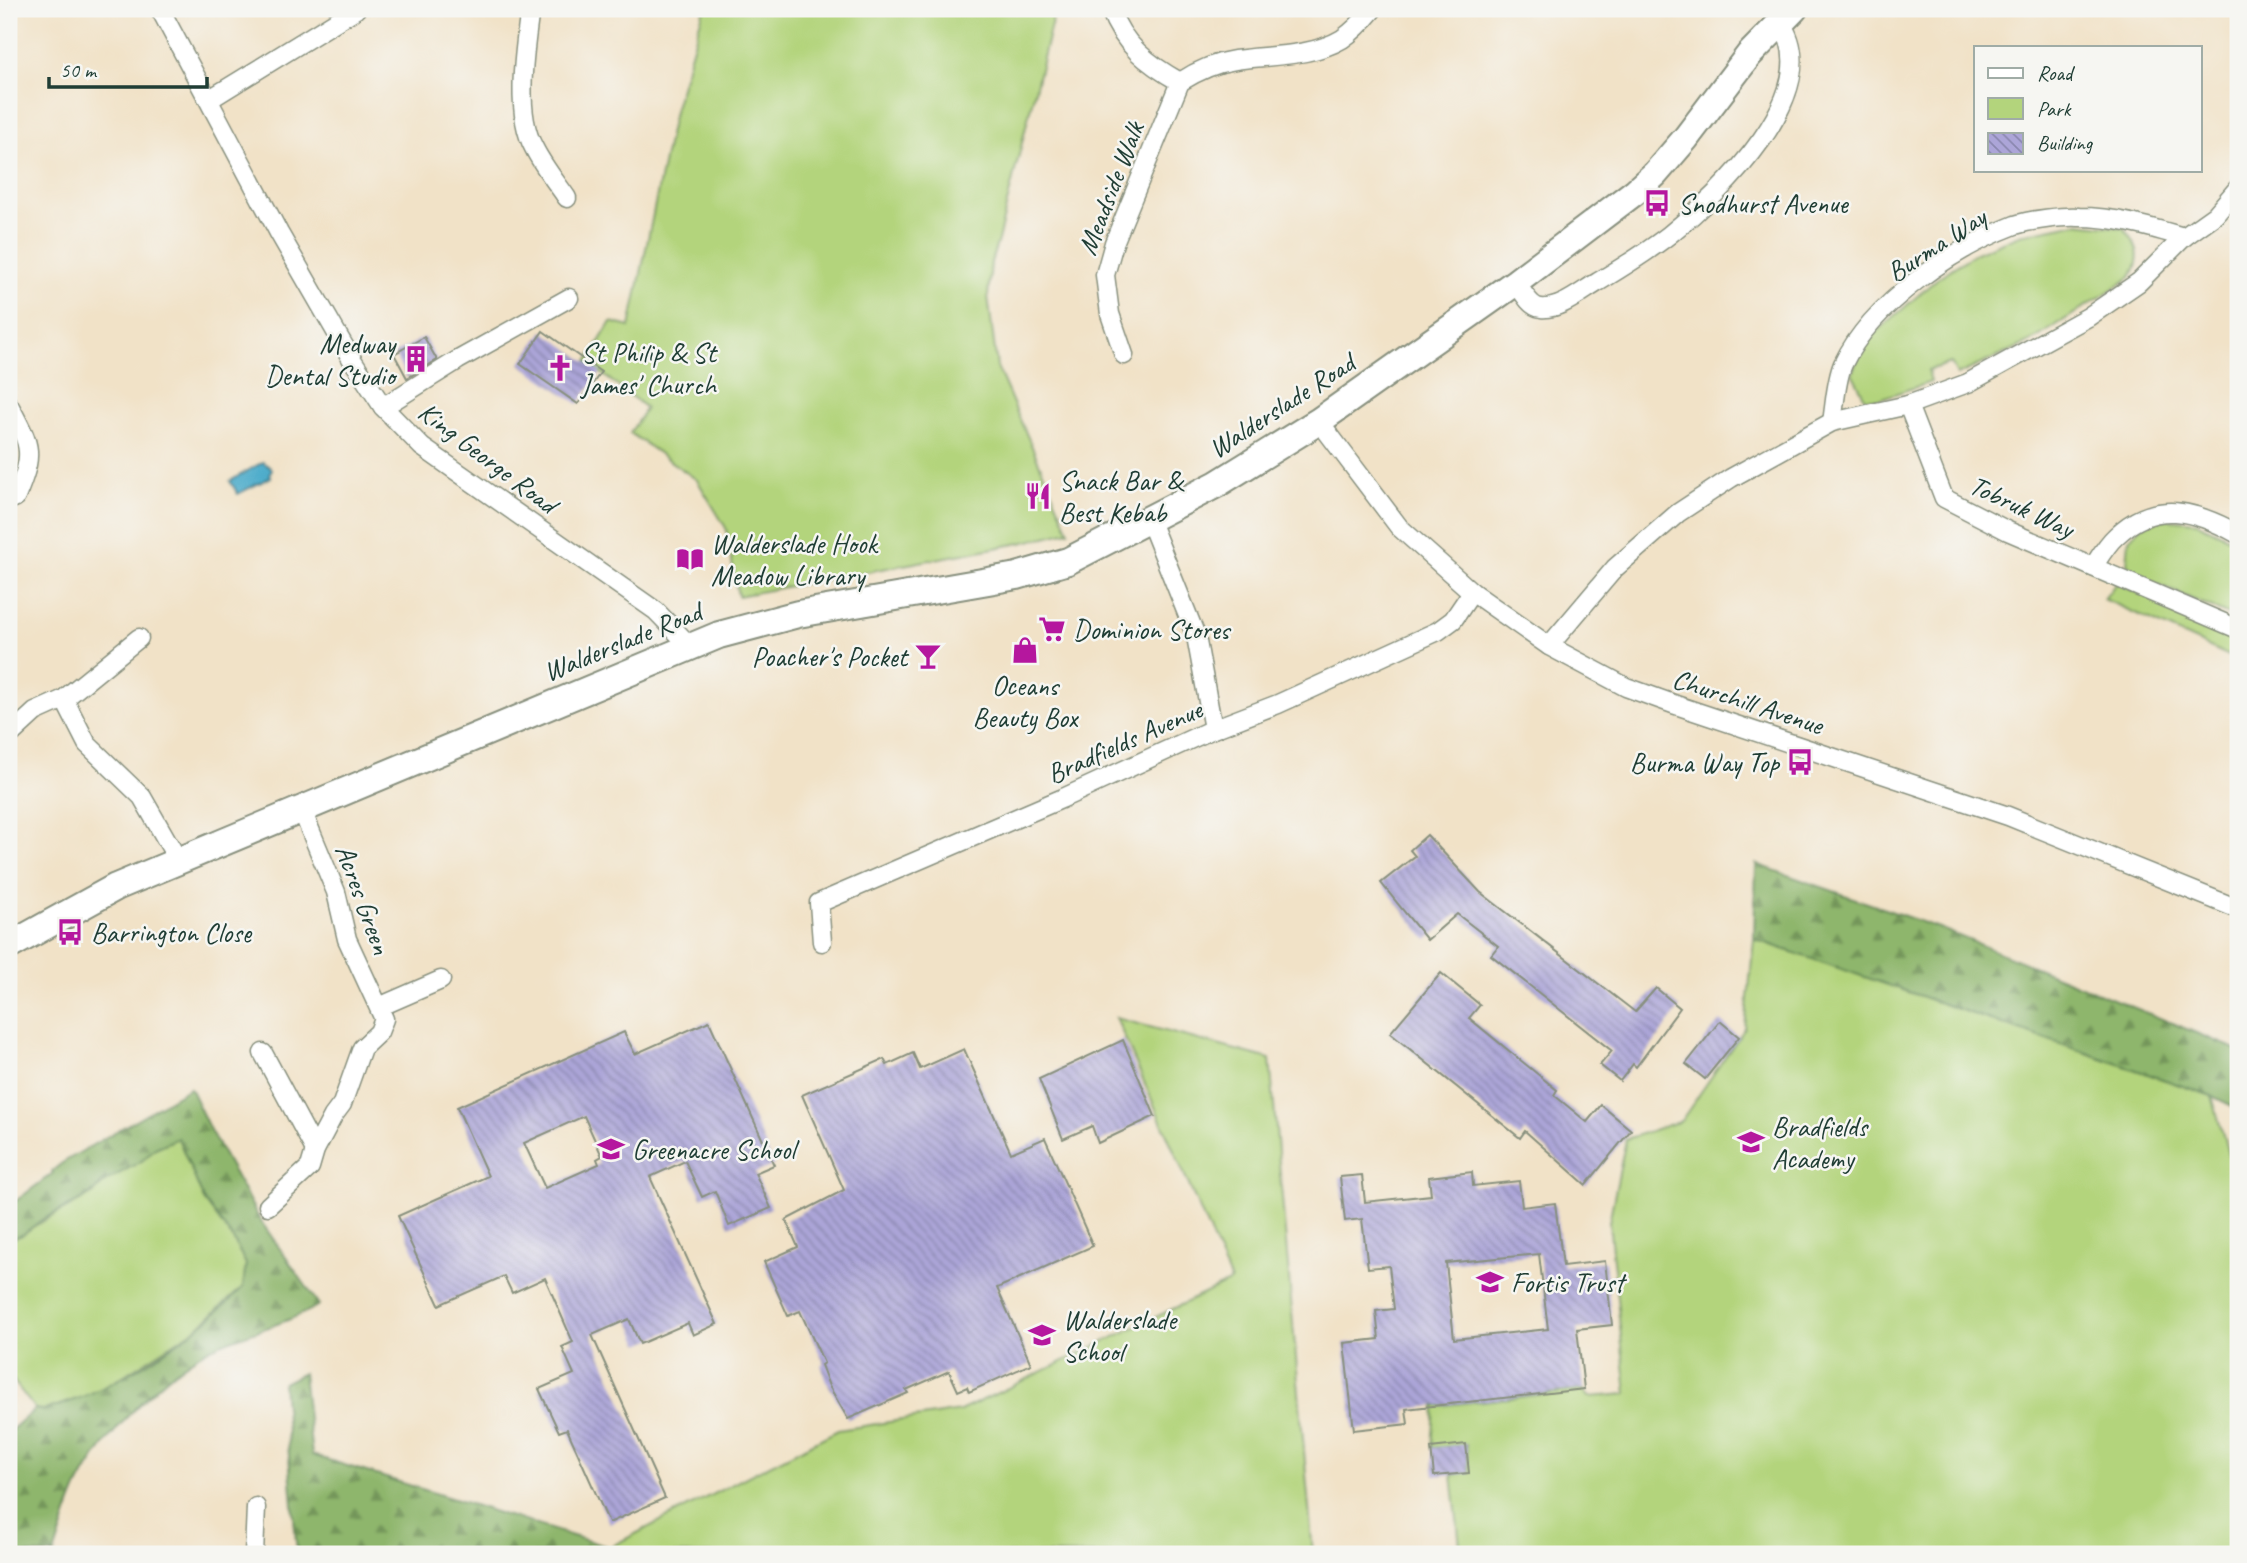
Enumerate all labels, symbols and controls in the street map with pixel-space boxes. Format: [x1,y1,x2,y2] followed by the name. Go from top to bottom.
[49,46,206,90] scale bar
[1974,46,2202,172] legend
[60,57,98,83] text: 50 m
[2037,60,2076,86] text: Road
[2037,96,2072,122] text: Park
[1069,115,1152,260] street label: Meadside Walk
[2037,130,2094,156] text: Building
[1678,186,1850,221] place label: Snodhurst Avenue
[1642,188,1672,218] bus stop icon: Snodhurst Avenue
[1880,198,1995,289] street label: Burma Way
[265,326,398,393] place label: Medway Dental Studio
[579,335,718,402] place label: St Philip & St James' Church
[1202,343,1364,466] street label: Walderslade Road
[401,344,431,374] building icon: Medway Dental Studio
[545,353,575,383] church icon: St Philip & St James' Church
[411,394,567,523] street label: King George Road
[1059,463,1185,530] place label: Snack Bar & Best Kebab
[1964,467,2082,547] street label: Tobruk Way
[1023,481,1053,511] restaurant icon: Snack Bar & Best Kebab
[711,526,879,593] place label: Walderslade Hook Meadow Library
[675,544,705,574] library icon: Walderslade Hook Meadow Library
[538,592,710,689] street label: Walderslade Road
[1073,612,1232,647] place label: Dominion Stores
[1037,614,1067,644] supermarket icon: Dominion Stores
[1010,635,1040,665] shop icon: Oceans Beauty Box
[752,639,910,674] place label: Poacher's Pocket
[913,641,943,671] bar icon: Poacher's Pocket
[1668,661,1829,743] street label: Churchill Avenue
[973,668,1080,735] place label: Oceans Beauty Box
[1041,691,1209,791] street label: Bradfields Avenue
[1630,745,1780,780] place label: Burma Way Top
[1785,747,1815,777] bus stop icon: Burma Way Top
[328,840,400,959] street label: Acres Green
[91,915,253,950] place label: Barrington Close
[55,917,85,947] bus stop icon: Barrington Close
[1772,1109,1869,1176] place label: Bradfields Academy
[1736,1127,1766,1157] school or university icon: Bradfields Academy
[632,1132,800,1167] place label: Greenacre School
[596,1134,626,1164] school or university icon: Greenacre School
[1511,1265,1628,1300] place label: Fortis Trust
[1475,1267,1505,1297] school or university icon: Fortis Trust
[1063,1302,1178,1369] place label: Walderslade School
[1027,1320,1057,1350] school or university icon: Walderslade School

